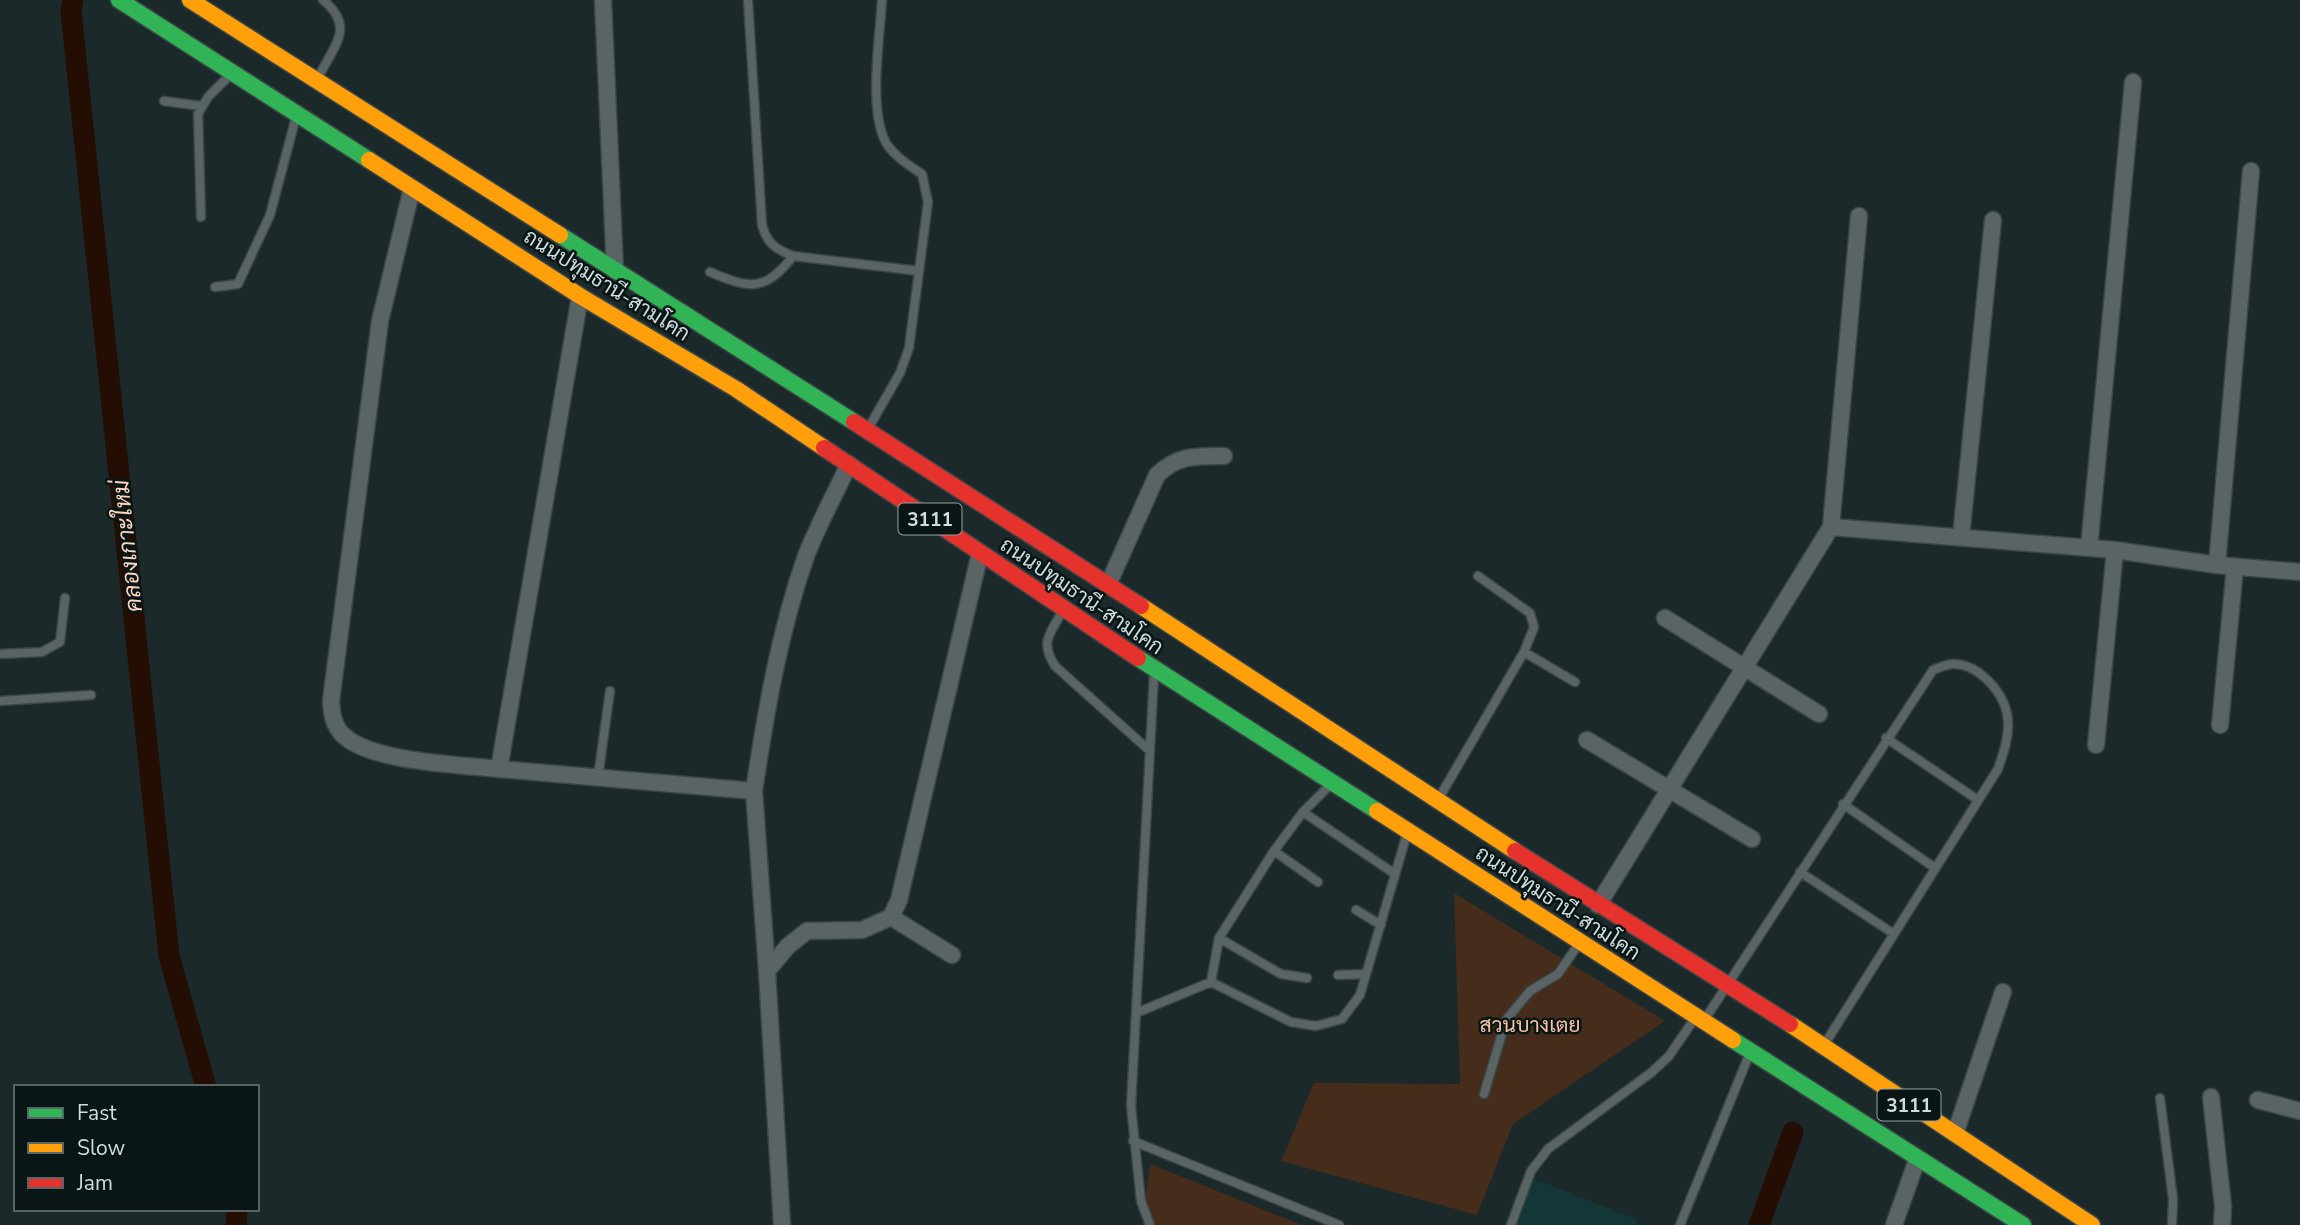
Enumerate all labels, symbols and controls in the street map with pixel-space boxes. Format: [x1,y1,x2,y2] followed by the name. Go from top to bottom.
[518,222,696,348] street label: ถนนปทุมธานี-สามโคก
[104,477,150,614] water label: คลองเกาะใหม่
[898,504,962,534] road number: 3111
[995,531,1169,661] street label: ถนนปทุมธานี-สามโคก
[1470,839,1646,967] street label: ถนนปทุมธานี-สามโคก
[1480,1011,1580,1039] park label: สวนบางเตย
[14,1085,259,1211] legend
[1878,1090,1940,1120] road number: 3111
[77,1099,117,1127] text: Fast
[77,1134,126,1162] text: Slow
[76,1169,113,1197] text: Jam

